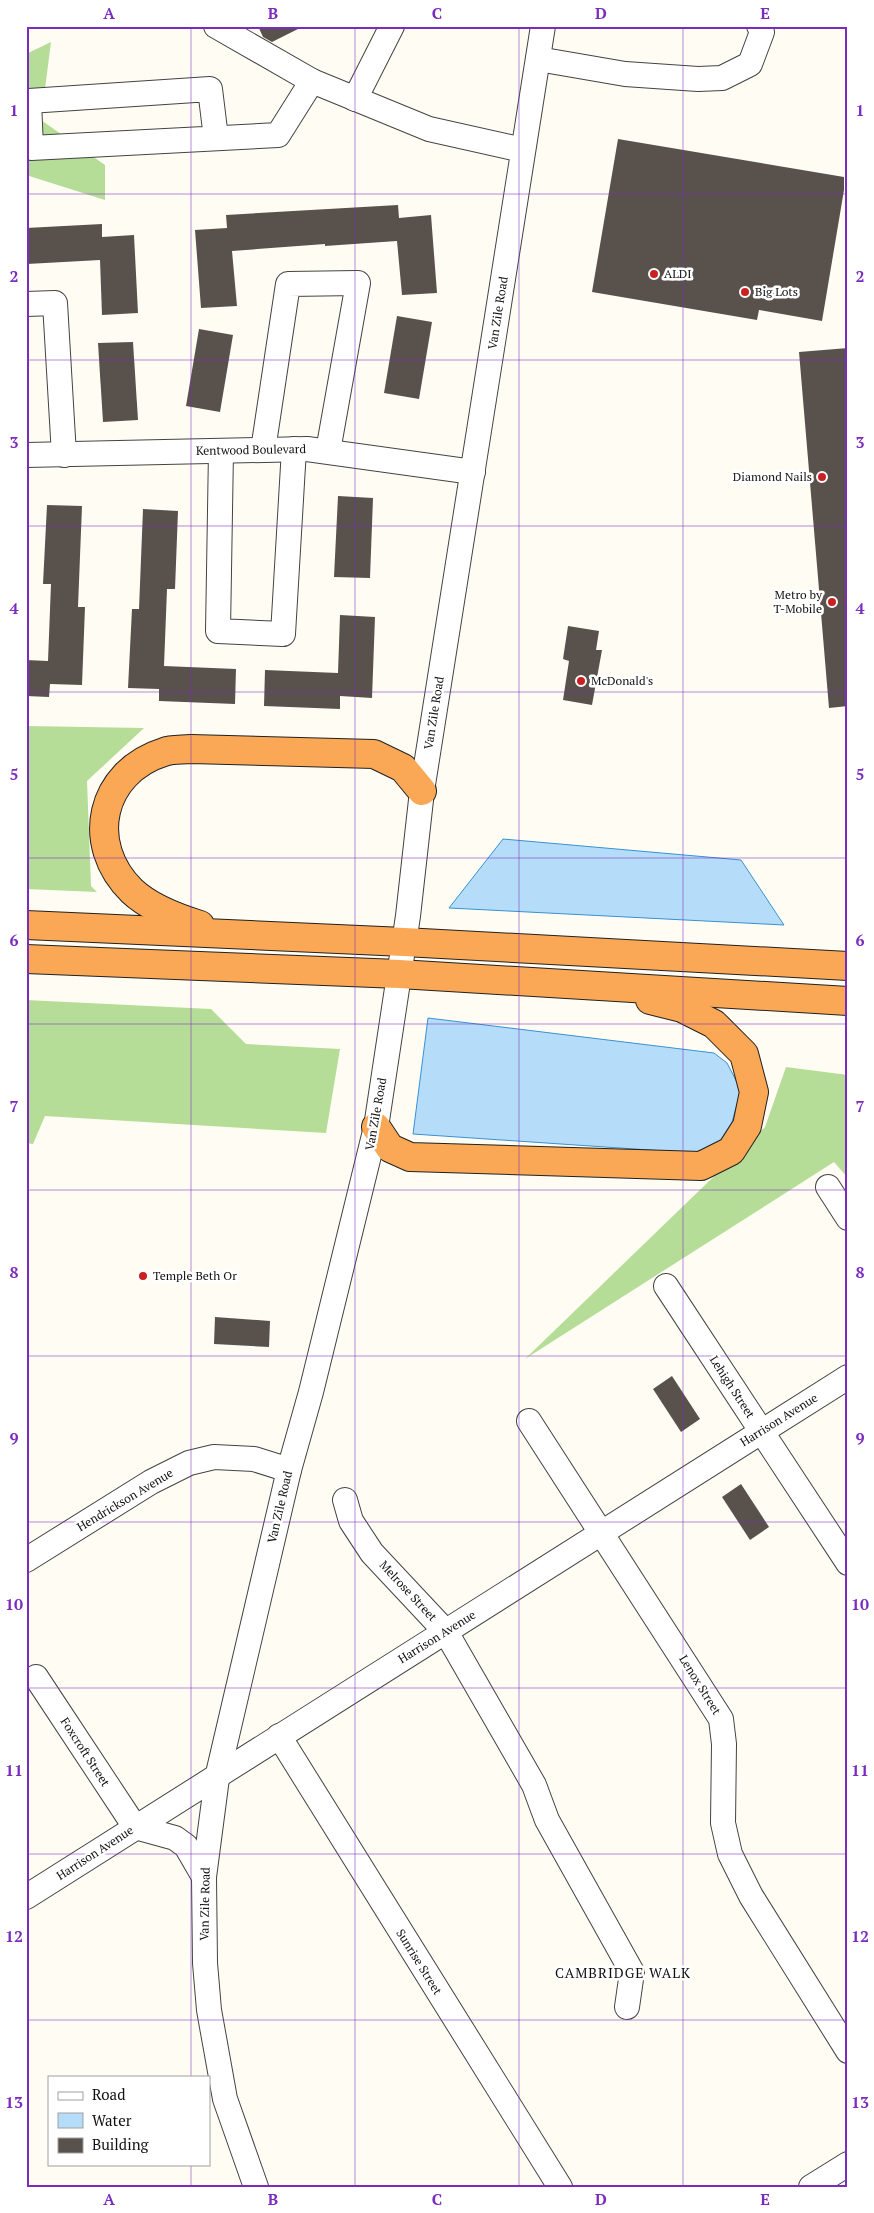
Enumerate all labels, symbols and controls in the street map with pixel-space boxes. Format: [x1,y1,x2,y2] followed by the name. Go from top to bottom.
[103,2,115,24] text: A
[268,2,278,24] text: B
[432,2,442,24] text: C
[595,2,607,24] text: D
[760,2,770,24] text: E
[9,99,19,121] text: 1
[855,99,865,121] text: 1
[9,265,19,287] text: 2
[855,265,865,287] text: 2
[664,266,692,281] place label: ALDI
[648,268,660,280] marker: ALDI
[484,275,511,350] street label: Van Zile Road
[755,284,798,299] place label: Big Lots
[739,286,751,298] marker: Big Lots
[9,431,19,453] text: 3
[855,431,865,453] text: 3
[196,441,306,458] street label: Kentwood Boulevard
[733,469,812,484] place label: Diamond Nails
[816,471,828,483] marker: Diamond Nails
[773,587,823,616] place label: Metro by T-Mobile
[826,596,838,608] marker: Metro by T-Mobile
[9,597,19,619] text: 4
[855,597,865,619] text: 4
[591,673,653,688] place label: McDonald's
[420,675,447,750] street label: Van Zile Road
[575,675,587,687] marker: McDonald's
[9,763,19,785] text: 5
[855,763,865,785] text: 5
[9,929,19,951] text: 6
[855,929,865,951] text: 6
[362,1076,389,1151] street label: Van Zile Road
[9,1095,19,1117] text: 7
[855,1095,865,1117] text: 7
[9,1261,19,1283] text: 8
[855,1261,865,1283] text: 8
[153,1268,237,1283] place label: Temple Beth Or
[137,1270,149,1282] marker: Temple Beth Or
[707,1353,758,1421] street label: Lehigh Street
[737,1390,820,1449] street label: Harrison Avenue
[9,1427,19,1449] text: 9
[855,1427,865,1449] text: 9
[74,1465,176,1534] street label: Hendrickson Avenue
[264,1469,295,1544] street label: Van Zile Road
[376,1557,441,1624] street label: Melrose Street
[5,1593,23,1615] text: 10
[851,1593,869,1615] text: 10
[395,1607,478,1666] street label: Harrison Avenue
[676,1652,725,1718] street label: Lenox Street
[58,1714,114,1790] street label: Foxcroft Street
[5,1759,23,1781] text: 11
[851,1759,869,1781] text: 11
[54,1822,136,1883] street label: Harrison Avenue
[196,1867,213,1941] street label: Van Zile Road
[5,1925,23,1947] text: 12
[851,1925,869,1947] text: 12
[393,1926,446,1998] street label: Sunrise Street
[555,1963,691,1982] district label: CAMBRIDGE WALK
[48,2076,210,2166] legend
[92,2084,125,2104] text: Road
[5,2091,23,2113] text: 13
[851,2091,869,2113] text: 13
[92,2110,132,2130] text: Water
[92,2134,150,2154] text: Building
[103,2188,115,2210] text: A
[268,2188,278,2210] text: B
[432,2188,442,2210] text: C
[595,2188,607,2210] text: D
[760,2188,770,2210] text: E

